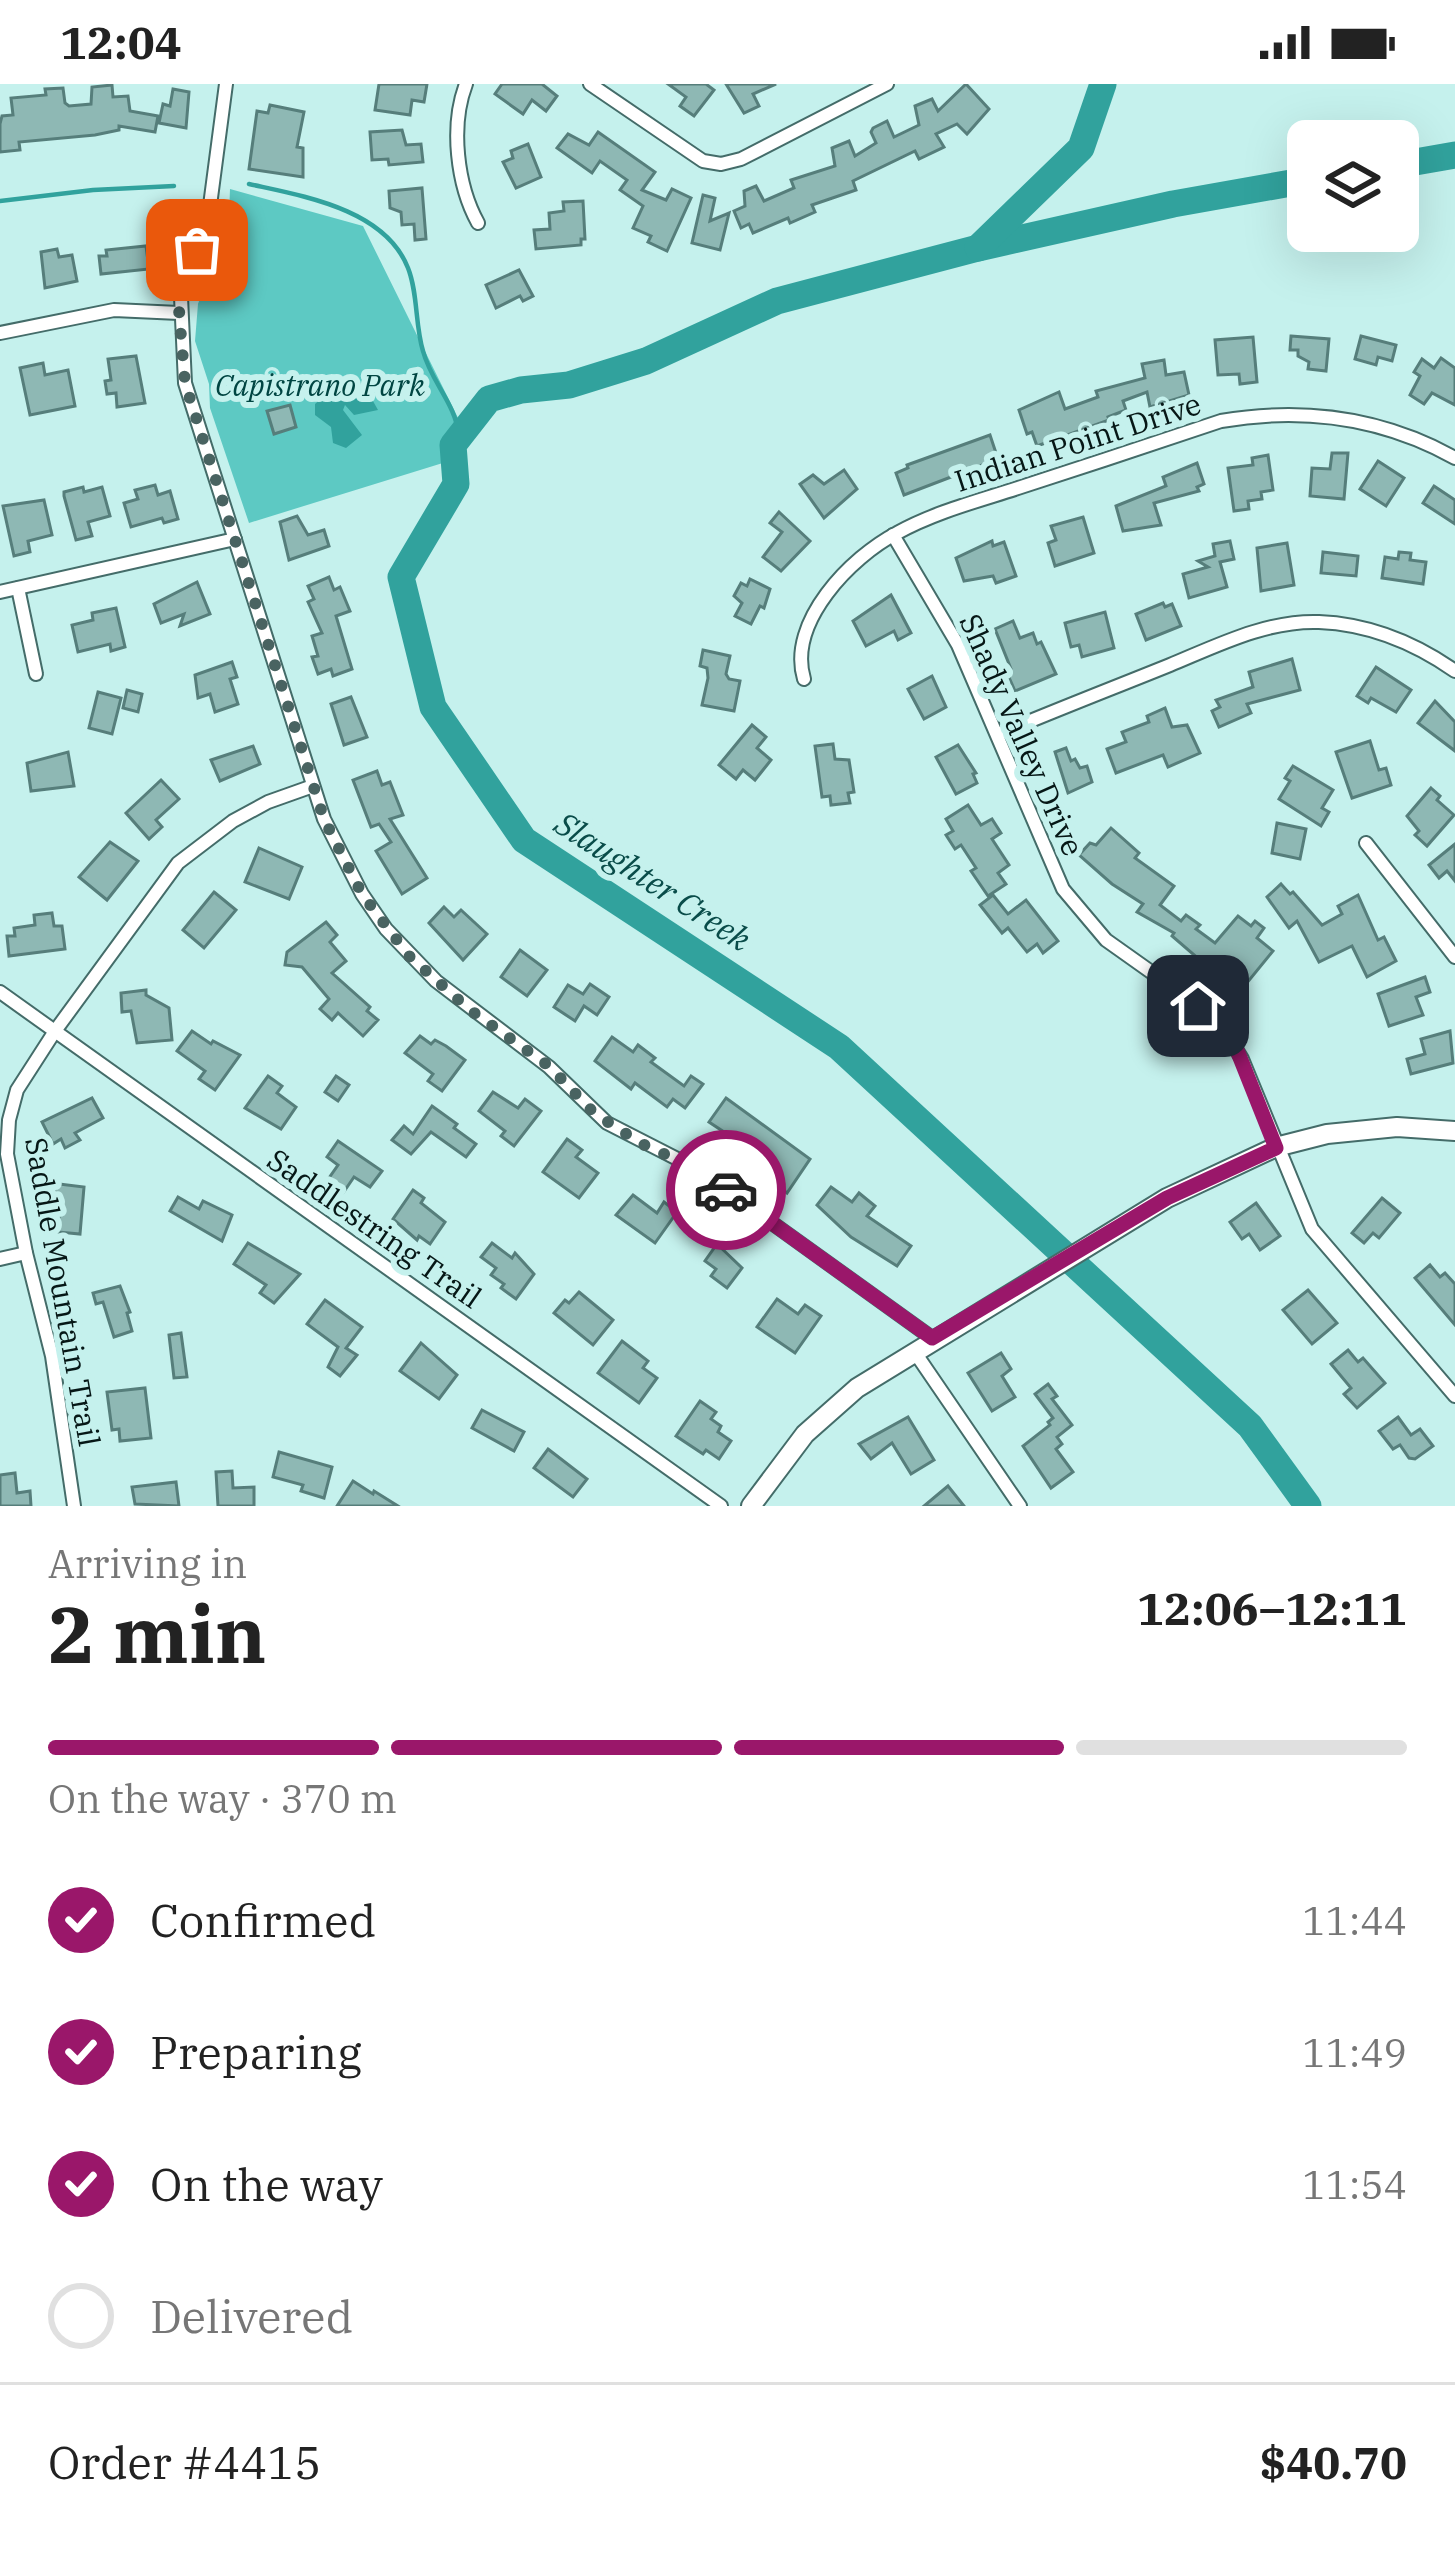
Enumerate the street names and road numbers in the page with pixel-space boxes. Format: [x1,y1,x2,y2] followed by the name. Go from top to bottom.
[949,383,1206,500] street label: Indian Point Drive
[951,607,1093,862] street label: Shady Valley Drive
[17,1134,110,1449] street label: Saddle Mountain Trail
[260,1139,490,1316] street label: Saddlestring Trail

